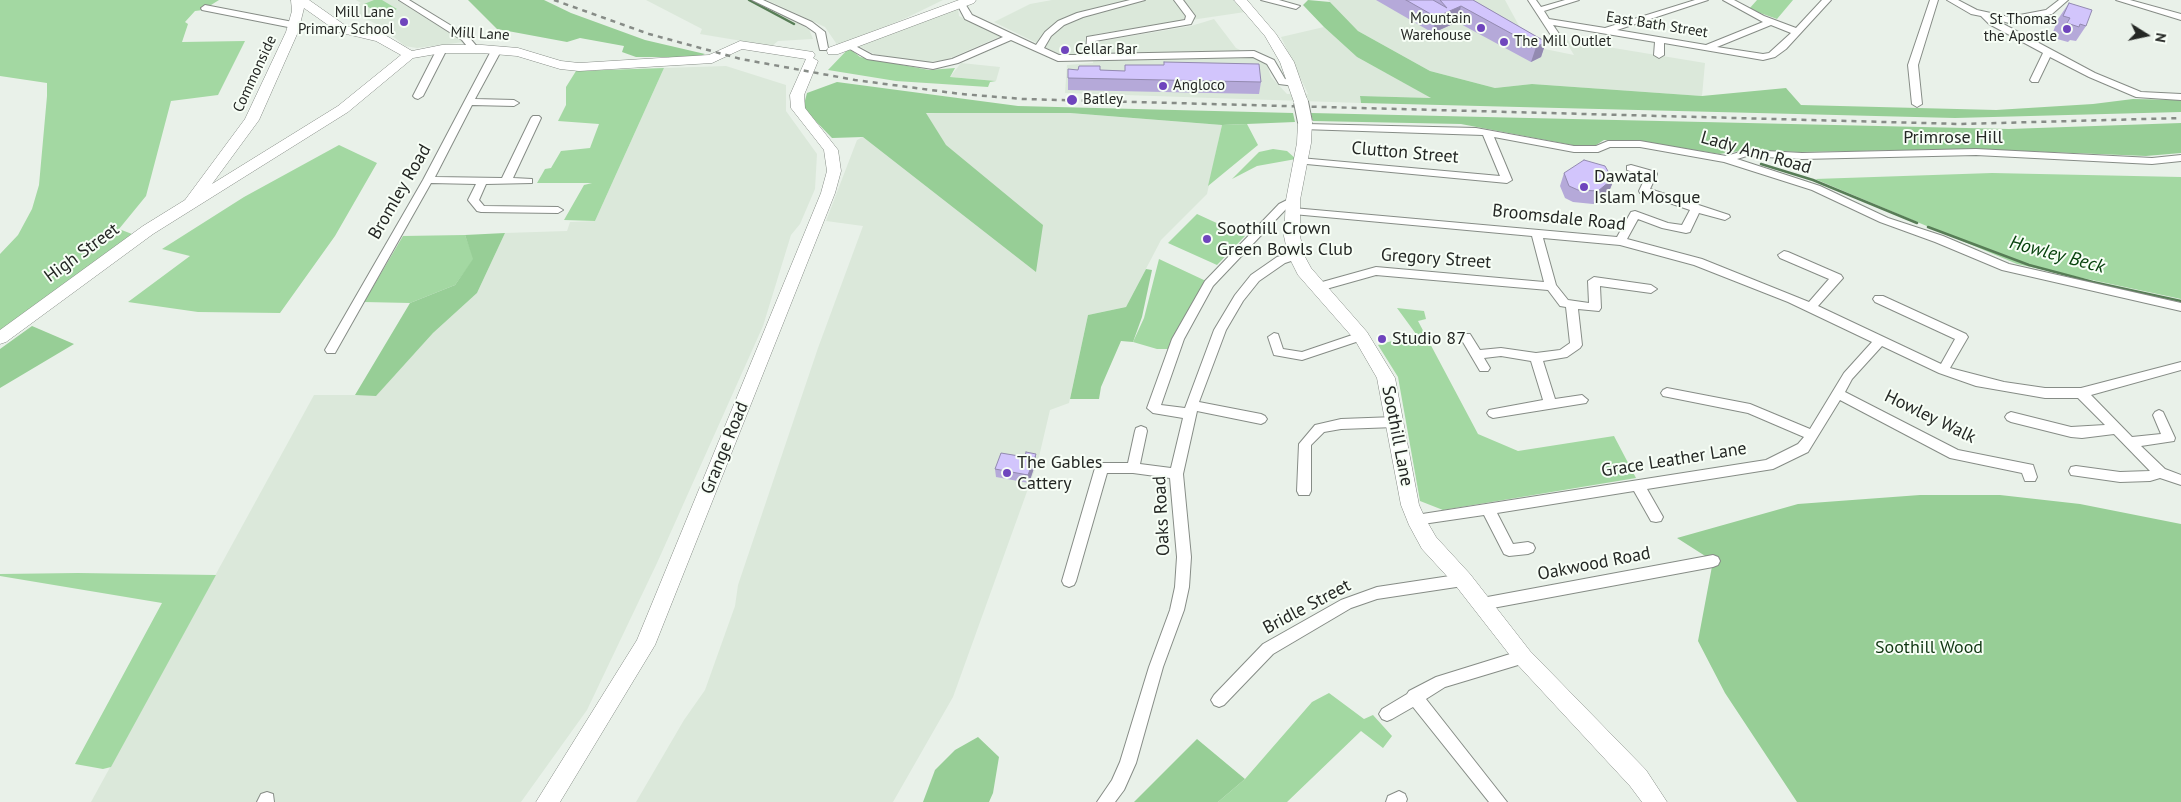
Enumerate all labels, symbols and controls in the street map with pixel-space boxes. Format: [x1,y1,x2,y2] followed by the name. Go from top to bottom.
[298,4,394,39] place label: Mill Lane Primary School
[1605,8,1709,42] street label: East Bath Street
[1401,10,1471,45] place label: Mountain Warehouse
[2121,10,2171,60] north arrow
[1984,11,2057,46] place label: St Thomas the Apostle
[398,16,410,28] marker: Mill Lane Primary School
[1475,22,1487,34] marker: Mountain Warehouse
[450,23,510,45] street label: Mill Lane
[2061,23,2073,35] marker: St Thomas the Apostle
[2151,32,2170,44] text: N
[229,33,281,115] street label: Commonside
[1514,33,1611,51] place label: The Mill Outlet
[1498,36,1510,48] marker: The Mill Outlet
[1075,41,1137,59] place label: Cellar Bar
[1059,44,1071,56] marker: Cellar Bar
[1173,77,1225,95] place label: Angloco
[1157,80,1169,92] marker: Angloco
[1083,91,1123,109] place label: Batley
[1065,93,1079,107] marker: Batley
[1698,127,1814,179] street label: Lady Ann Road
[1903,127,2003,149] street label: Primrose Hill
[1351,138,1459,168] street label: Clutton Street
[364,141,436,243] street label: Bromley Road
[1594,166,1700,208] place label: Dawatal Islam Mosque
[1578,181,1590,193] marker: Dawatal Islam Mosque
[1491,200,1627,236] street label: Broomsdale Road
[1217,218,1353,260] place label: Soothill Crown Green Bowls Club
[40,219,124,287] street label: High Street
[2007,231,2107,279] water label: Howley Beck
[1201,233,1213,245] marker: Soothill Crown Green Bowls Club
[1380,244,1492,274] street label: Gregory Street
[1392,328,1466,350] place label: Studio 87
[1376,333,1388,345] marker: Studio 87
[1377,384,1417,488] street label: Soothill Lane
[1881,386,1979,448] street label: Howley Walk
[697,399,753,497] street label: Grange Road
[1600,438,1748,482] street label: Grace Leather Lane
[1017,452,1102,494] place label: The Gables Cattery
[1001,467,1013,479] marker: The Gables Cattery
[1149,475,1175,557] street label: Oaks Road
[1536,542,1652,586] street label: Oakwood Road
[1259,575,1355,639] street label: Bridle Street
[1875,637,1983,659] park label: Soothill Wood

